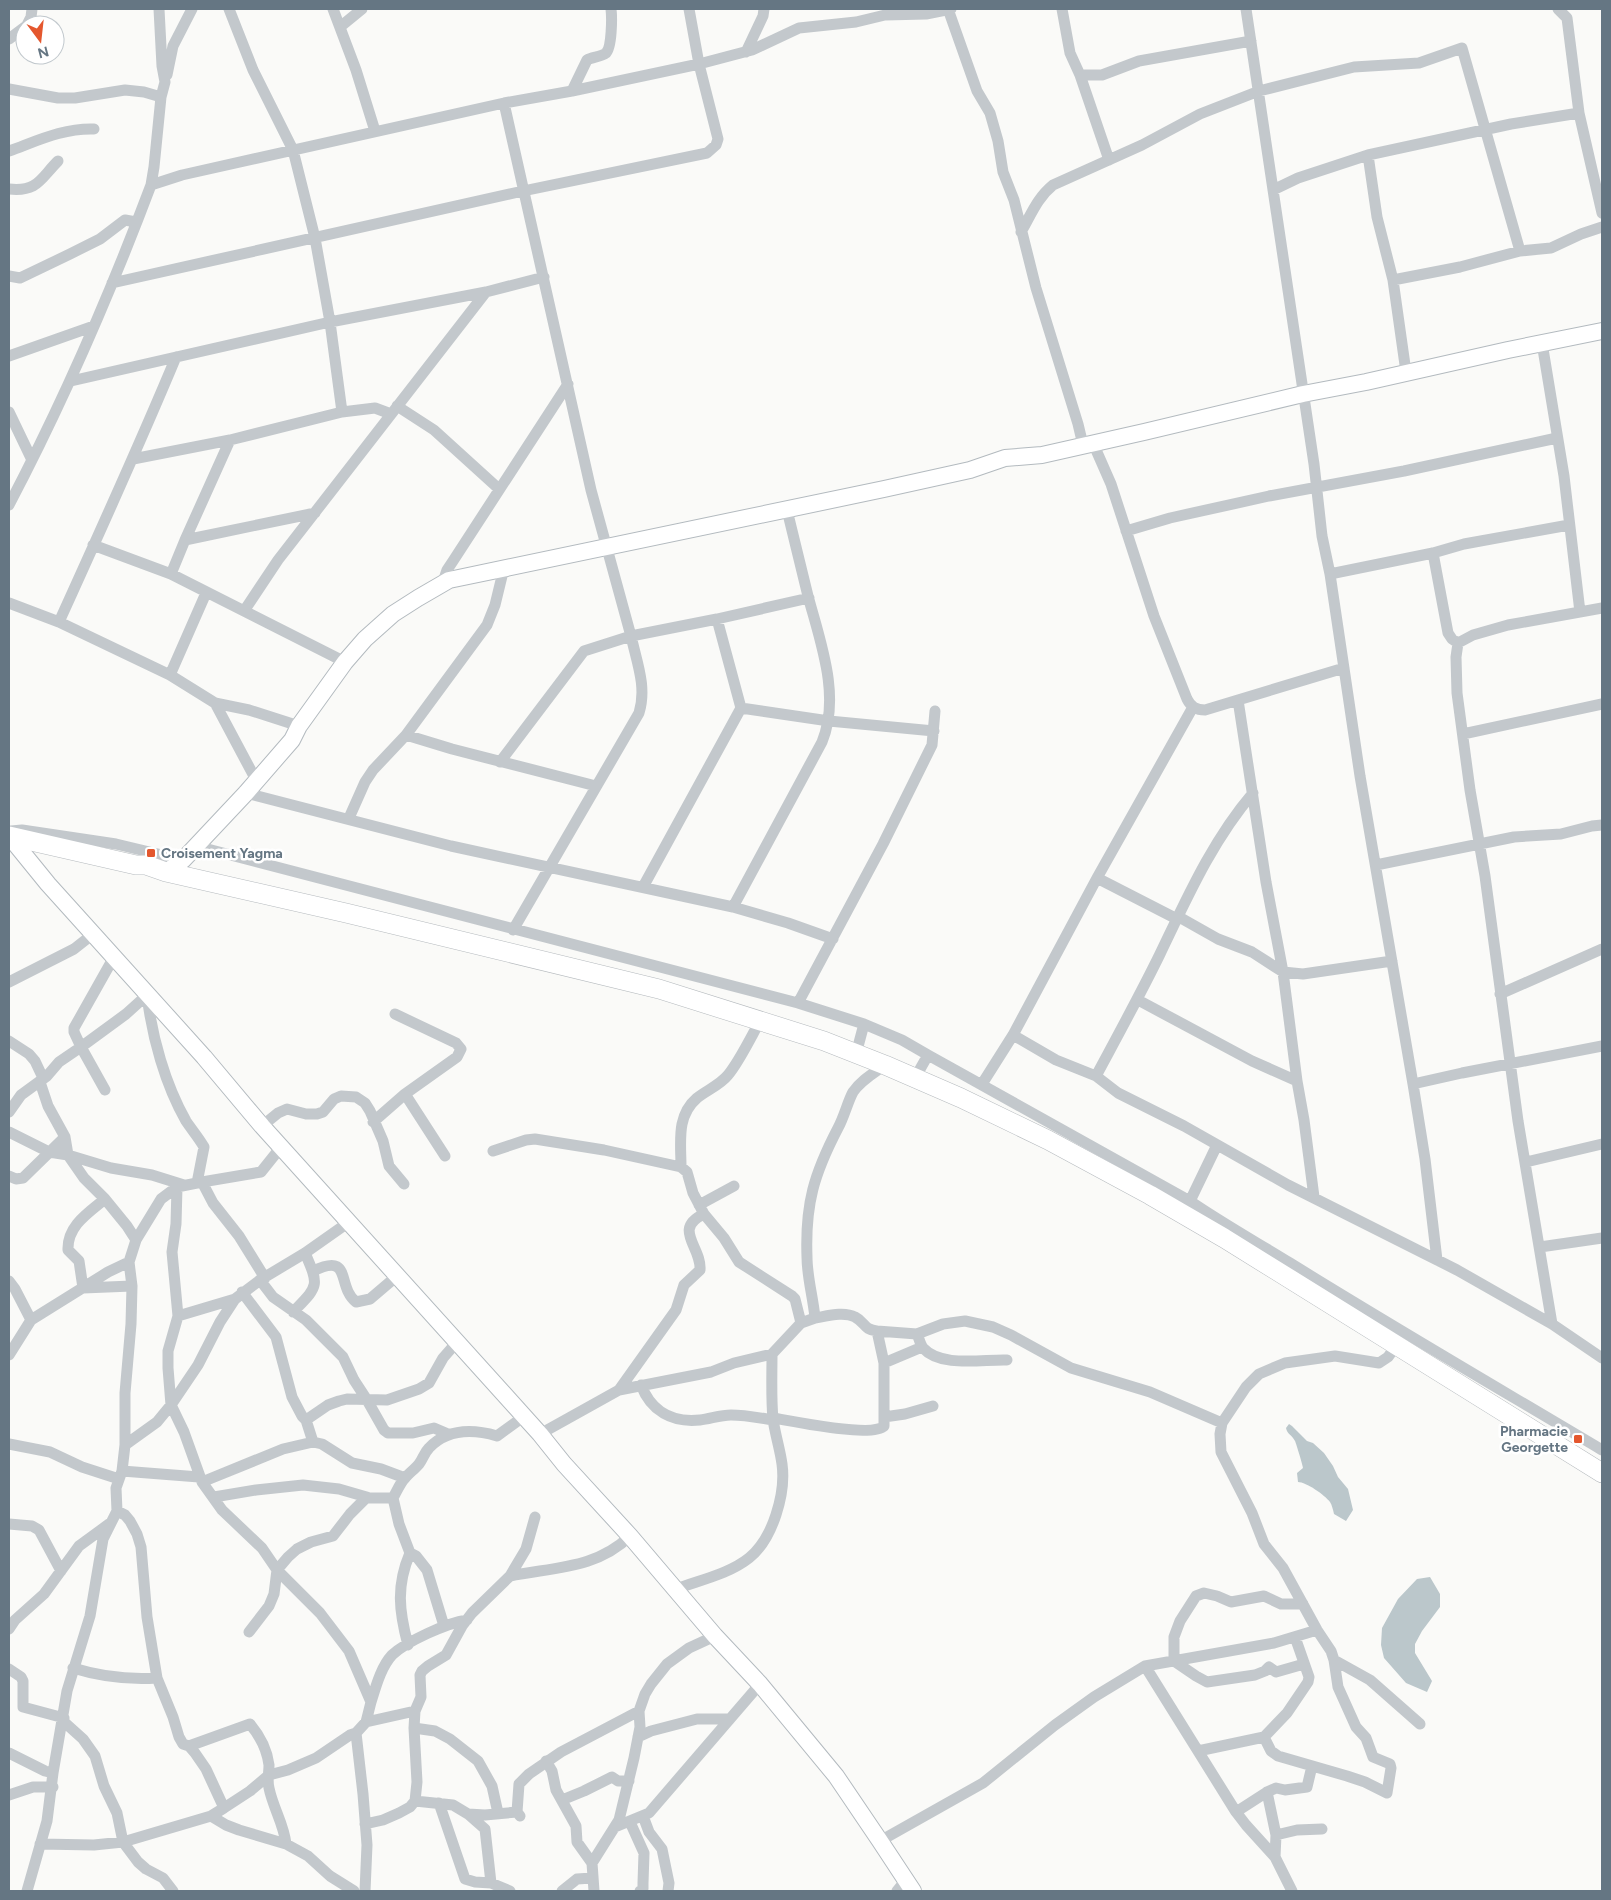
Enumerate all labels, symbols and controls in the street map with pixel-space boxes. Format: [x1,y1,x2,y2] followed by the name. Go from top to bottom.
[15,15,65,65] north arrow
[36,42,51,62] text: N
[161,845,283,862] place label: Croisement Yagma
[145,847,157,859] marker: Croisement Yagma
[1500,1423,1568,1456] place label: Pharmacie Georgette
[1572,1433,1584,1445] marker: Pharmacie Georgette

